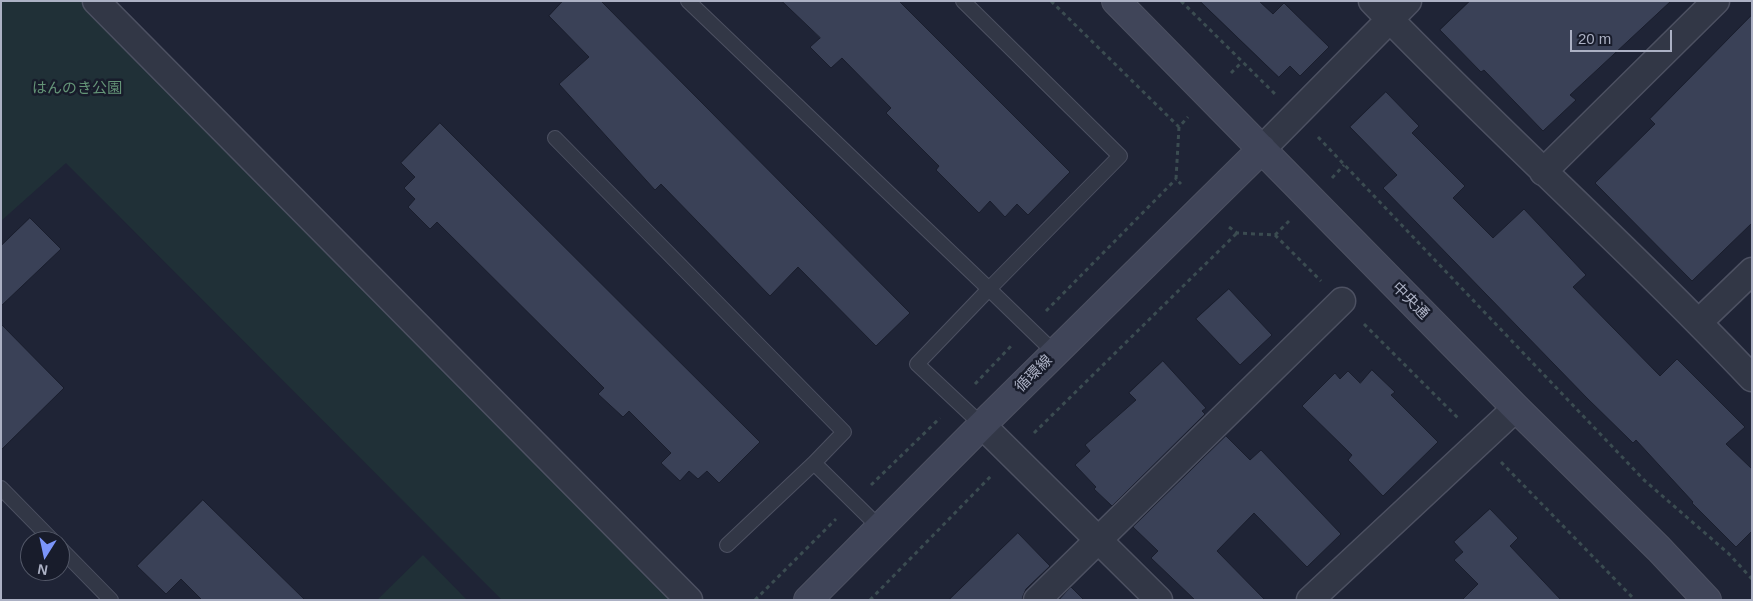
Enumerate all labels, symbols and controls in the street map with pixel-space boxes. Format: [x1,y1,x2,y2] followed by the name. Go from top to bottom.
[1573,20,1676,52] scale bar
[1578,30,1611,47] text: 20 m
[32,80,122,98] park label: はんのき公園
[1388,279,1432,323] street label: 中央通
[1012,352,1056,396] street label: 循環線
[20,531,70,581] north arrow
[36,561,49,579] text: N

